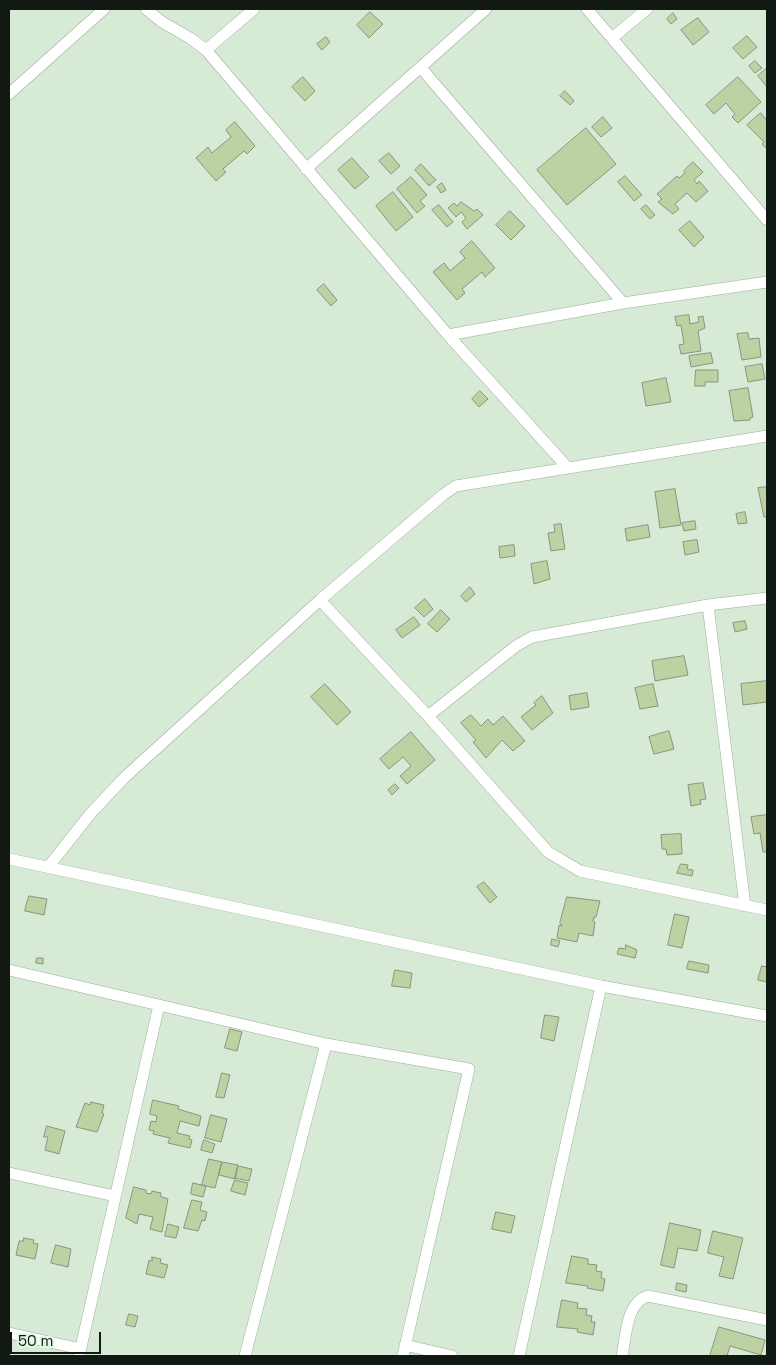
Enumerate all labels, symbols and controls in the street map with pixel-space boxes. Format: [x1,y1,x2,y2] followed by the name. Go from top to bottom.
[12,1322,104,1354] scale bar
[18,1331,53,1350] text: 50 m

